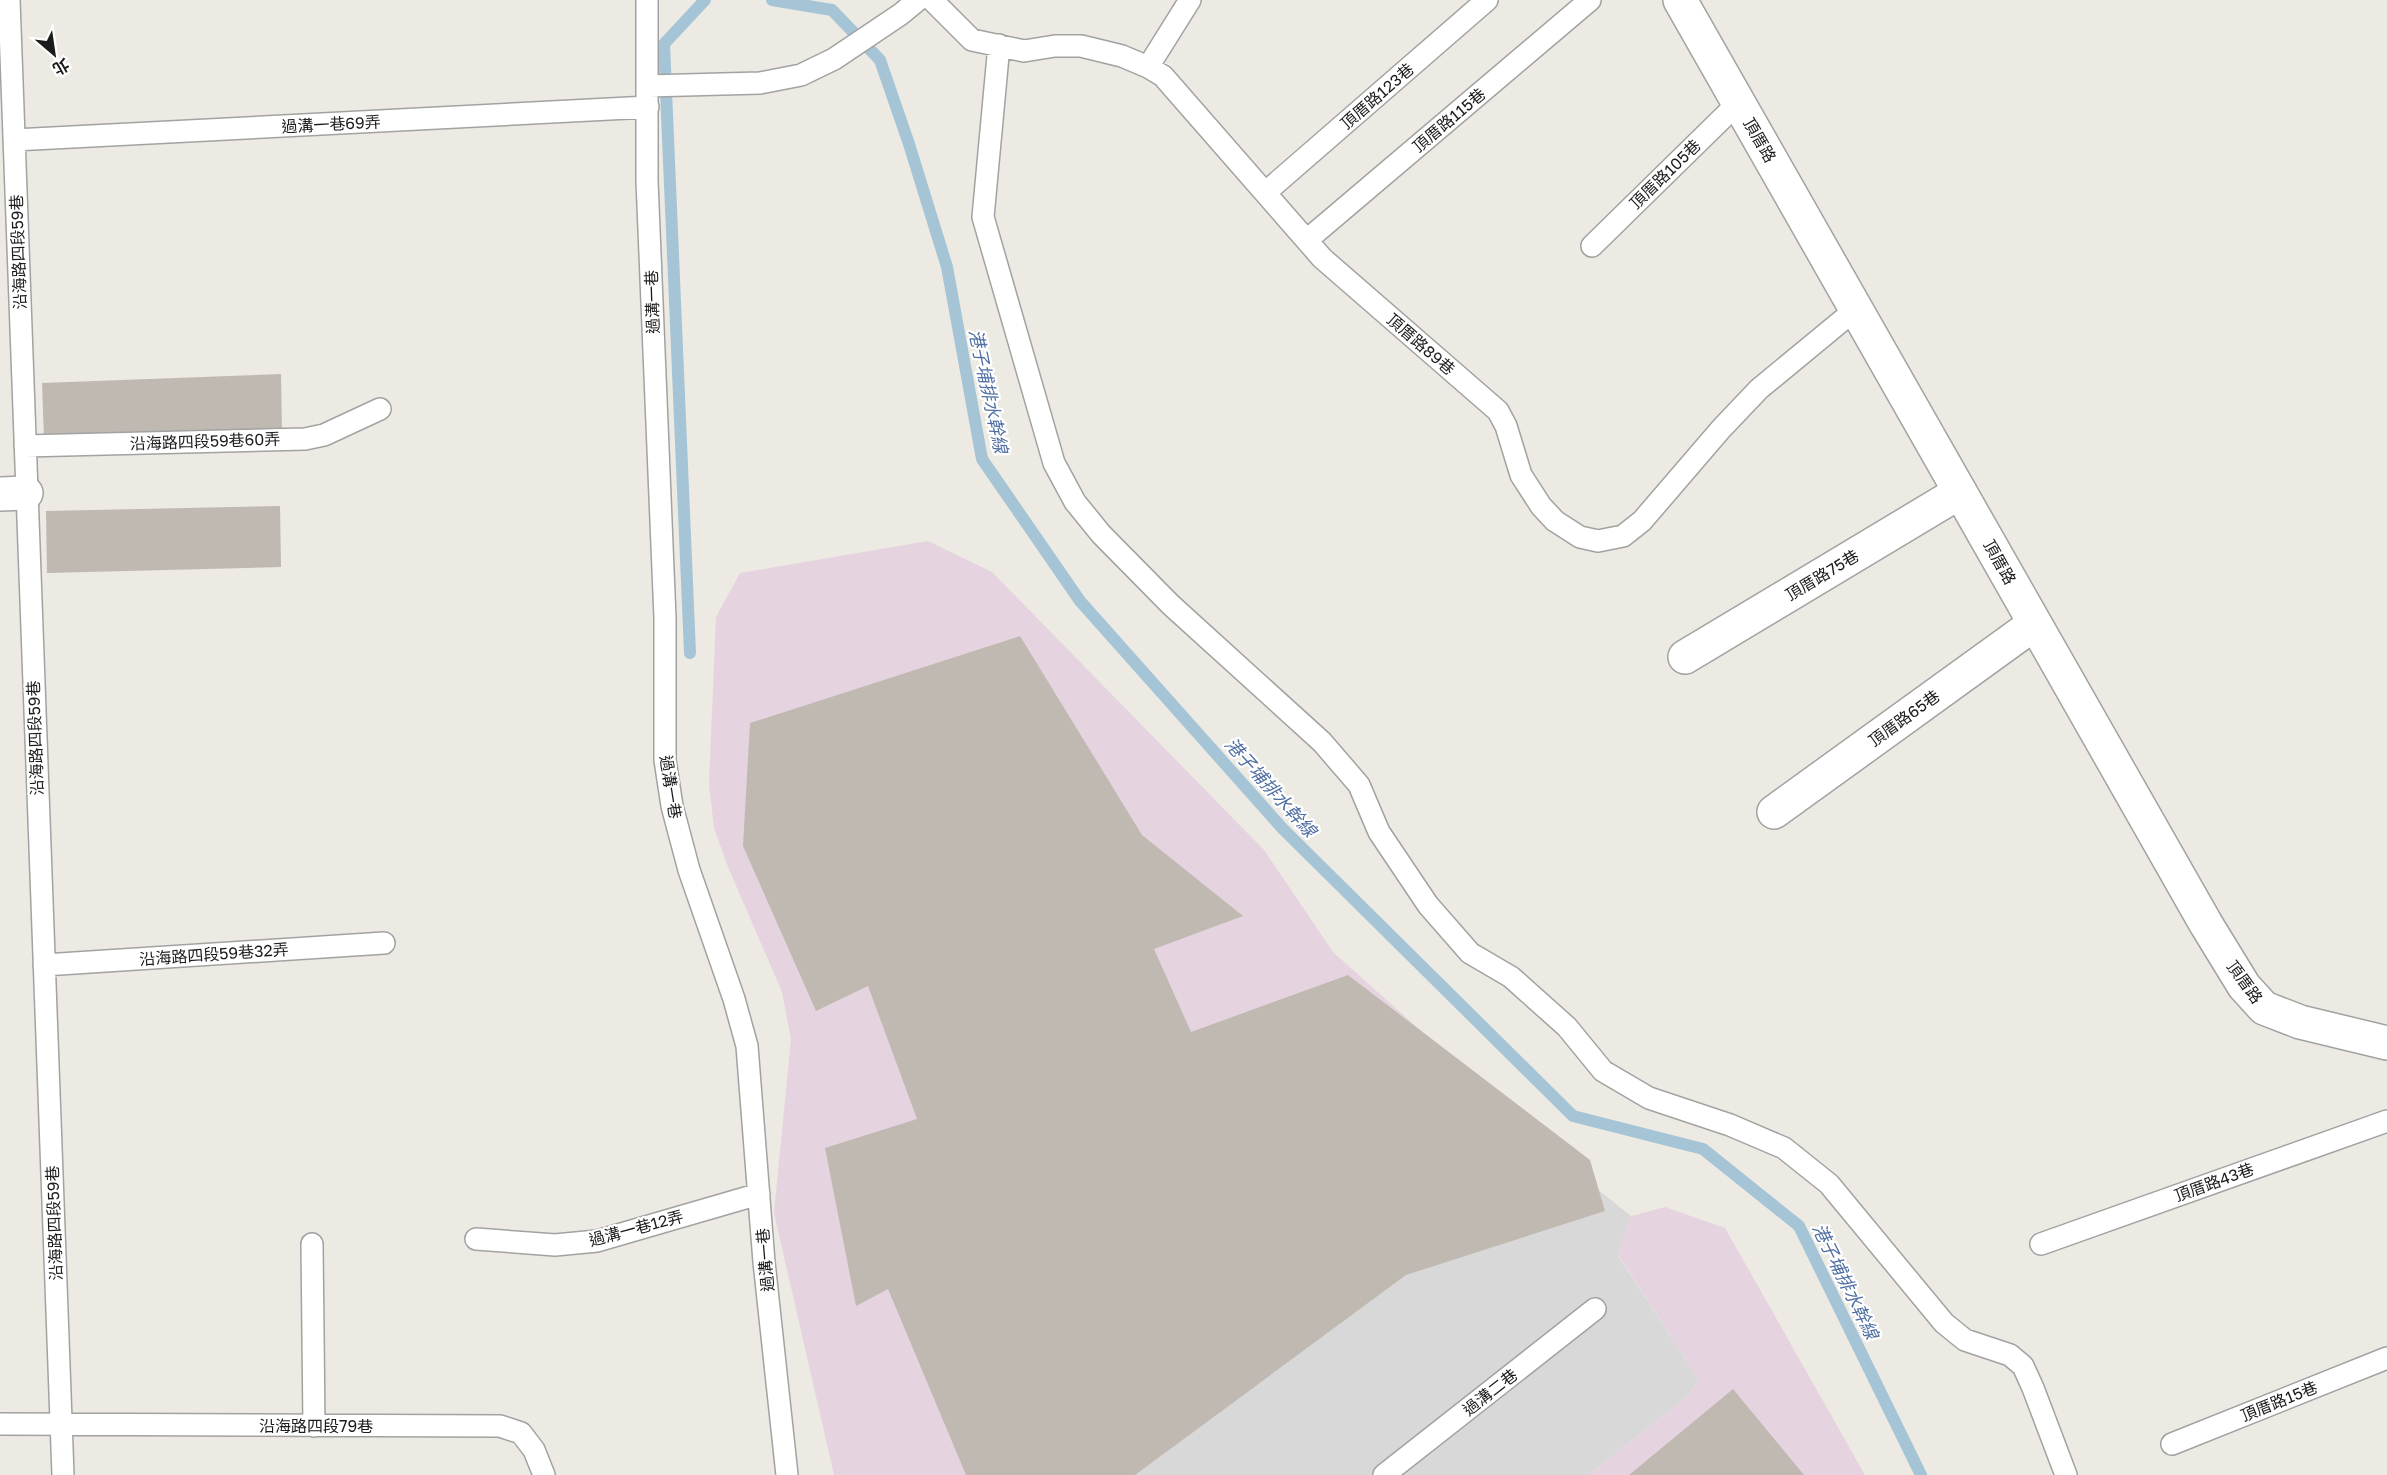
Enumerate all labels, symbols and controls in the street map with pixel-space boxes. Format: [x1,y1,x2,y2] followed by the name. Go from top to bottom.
[24,24,84,84] north arrow
[49,54,73,80] text: 北
[1336,59,1418,133] street label: 頂厝路123巷
[1409,84,1489,156] street label: 頂厝路115巷
[281,111,381,137] street label: 過溝一巷69弄
[1739,114,1781,166] street label: 頂厝路
[1625,135,1705,213] street label: 頂厝路105巷
[6,194,30,310] street label: 沿海路四段59巷
[641,270,663,334] street label: 過溝一巷
[1383,309,1459,379] street label: 頂厝路89巷
[965,327,1013,457] water label: 港子埔排水幹線
[129,428,281,454] street label: 沿海路四段59巷60弄
[1980,536,2020,588] street label: 頂厝路
[1782,545,1862,605] street label: 頂厝路75巷
[23,680,47,796] street label: 沿海路四段59巷
[1865,686,1943,750] street label: 頂厝路65巷
[1221,733,1323,843] water label: 港子埔排水幹線
[656,754,686,820] street label: 過溝一巷
[139,939,289,969] street label: 沿海路四段59巷32弄
[2223,957,2267,1007] street label: 頂厝路
[2172,1158,2256,1206] street label: 頂厝路43巷
[42,1165,66,1281] street label: 沿海路四段59巷
[587,1206,685,1250] street label: 過溝一巷12弄
[1808,1220,1884,1344] water label: 港子埔排水幹線
[752,1227,778,1293] street label: 過溝一巷
[1459,1364,1521,1420] street label: 過溝二巷
[2238,1377,2320,1425] street label: 頂厝路15巷
[259,1416,373,1436] street label: 沿海路四段79巷

